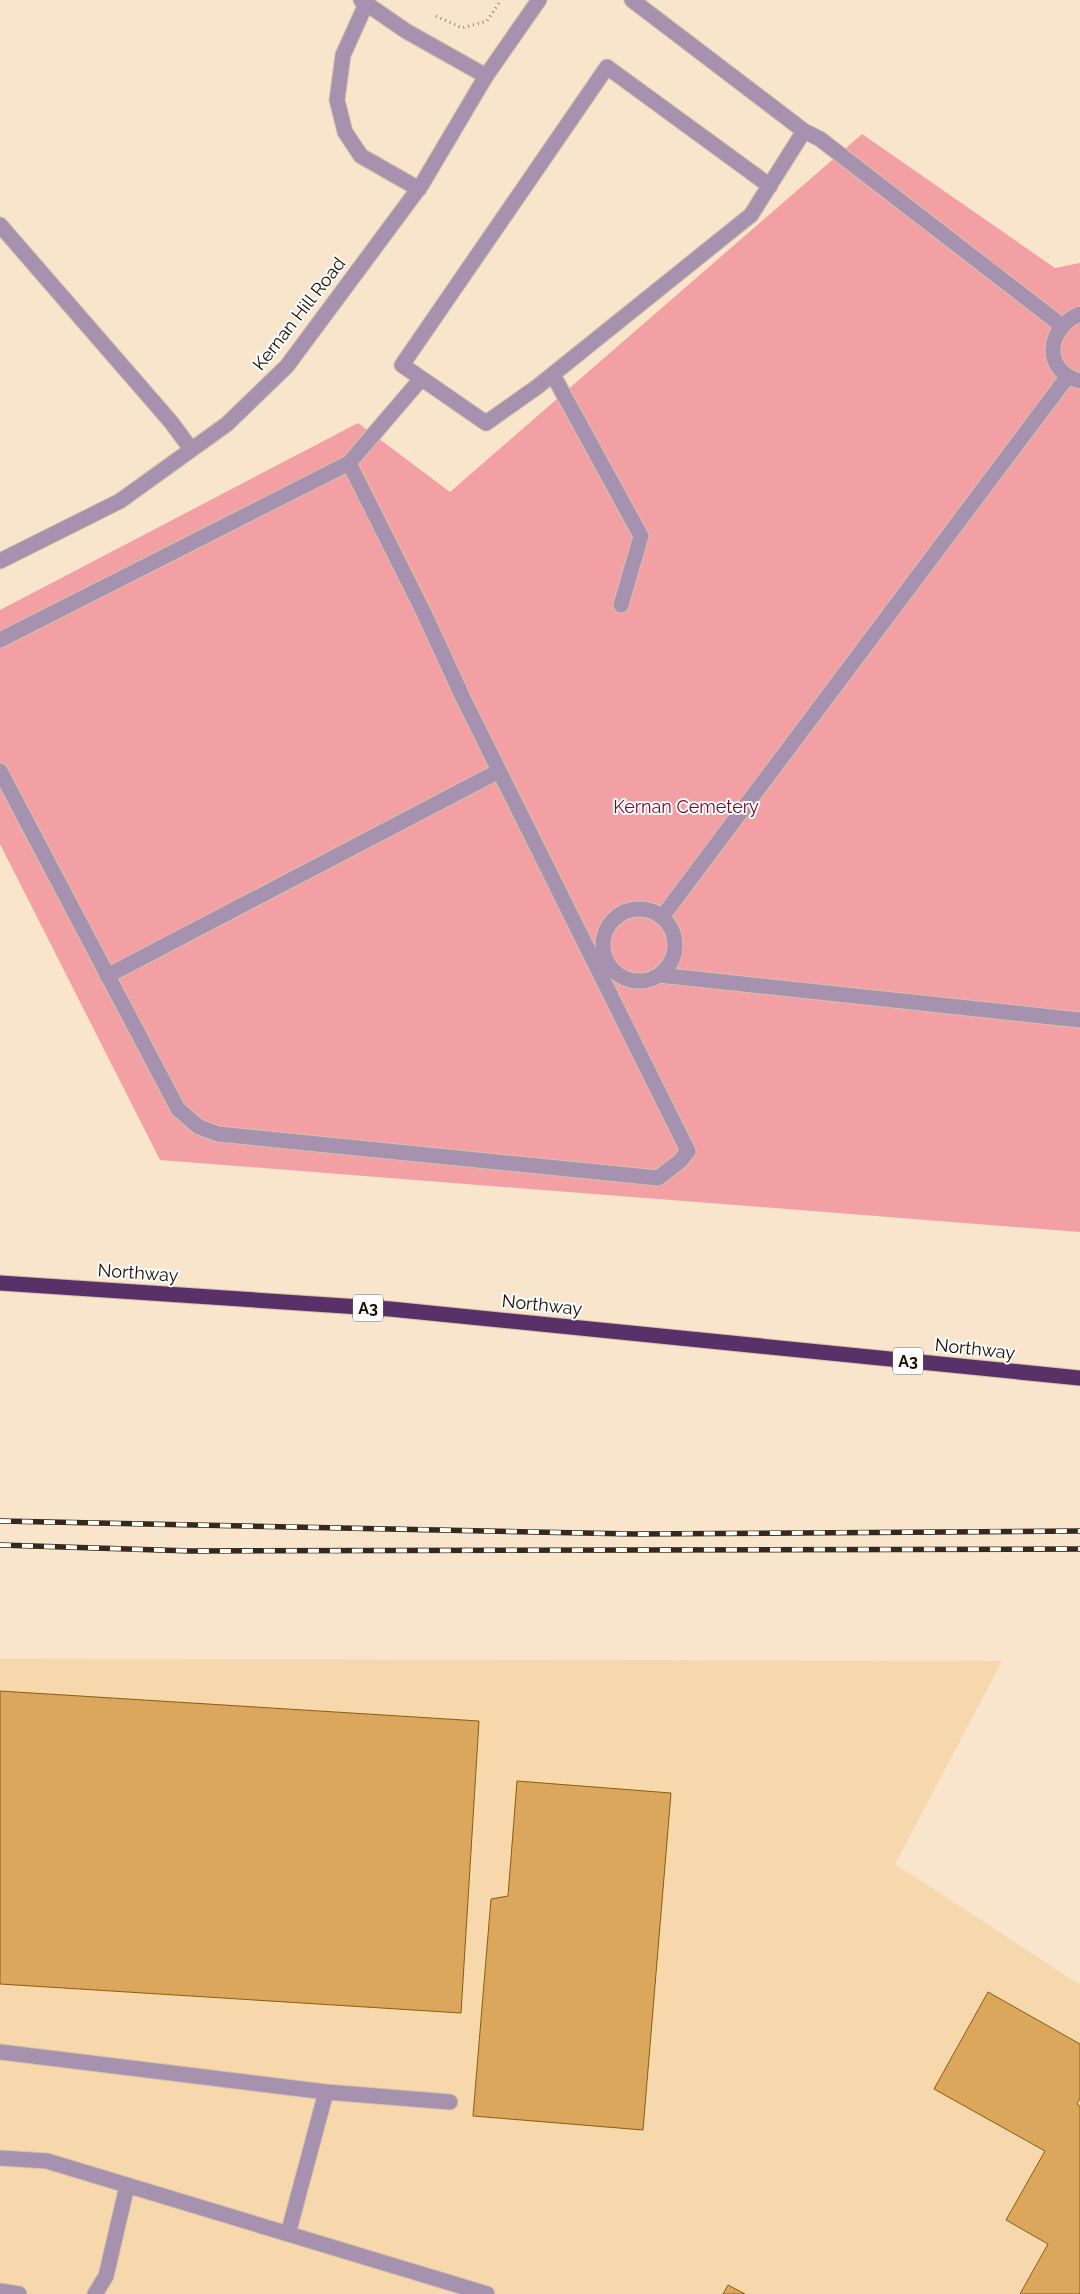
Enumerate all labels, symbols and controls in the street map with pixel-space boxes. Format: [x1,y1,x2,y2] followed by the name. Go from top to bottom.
[248,253,349,374] street label: Kernan Hill Road
[613,796,759,817] park label: Kernan Cemetery
[97,1259,179,1286] street label: Northway
[501,1290,584,1319] street label: Northway
[353,1295,383,1322] road number: A3
[934,1334,1017,1363] street label: Northway
[893,1348,923,1374] road number: A3

